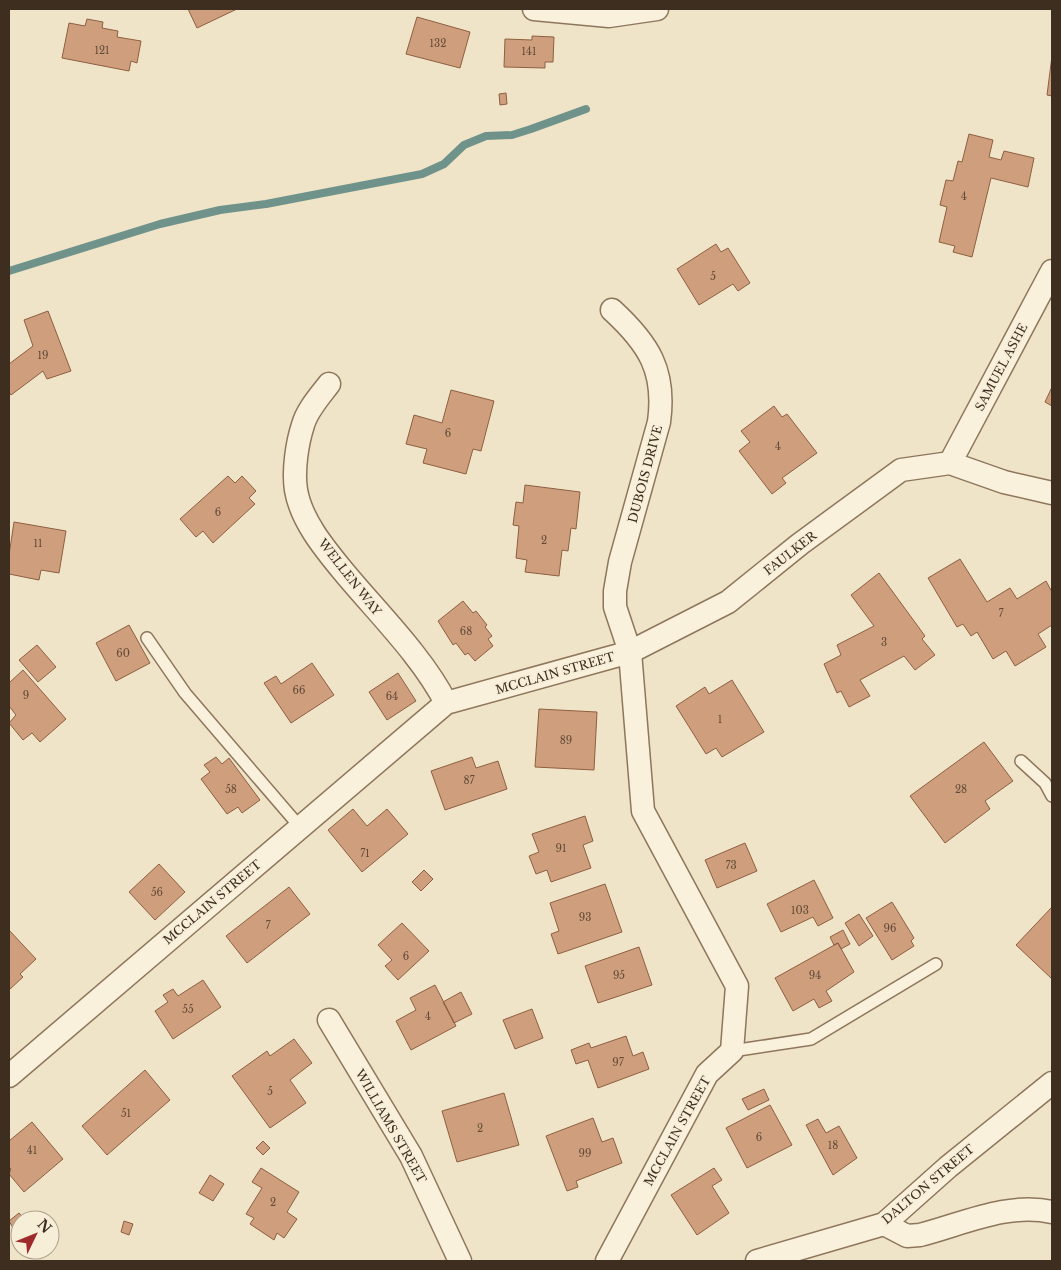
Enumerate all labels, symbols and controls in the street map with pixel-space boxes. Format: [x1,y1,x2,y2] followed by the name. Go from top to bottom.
[430,37,446,50] house number: 132
[94,44,110,57] house number: 121
[522,45,536,58] house number: 141
[961,190,967,203] house number: 4
[710,270,716,283] house number: 5
[972,320,1031,413] street label: SAMUEL ASHE
[38,349,48,362] house number: 19
[625,423,665,524] street label: DUBOIS DRIVE
[445,427,451,440] house number: 6
[775,440,781,453] house number: 4
[215,506,221,519] house number: 6
[761,527,820,578] street label: FAULKER
[541,534,547,547] house number: 2
[315,535,385,619] street label: WELLEN WAY
[34,537,42,550] house number: 11
[998,607,1004,620] house number: 7
[460,625,472,638] house number: 68
[881,636,887,649] house number: 3
[116,647,130,660] house number: 60
[494,649,617,697] street label: MCCLAIN STREET
[293,684,305,697] house number: 66
[23,689,29,702] house number: 9
[386,690,398,703] house number: 64
[718,713,722,726] house number: 1
[560,734,572,747] house number: 89
[463,774,476,787] house number: 87
[225,783,237,796] house number: 58
[955,783,967,796] house number: 28
[556,842,566,855] house number: 91
[360,847,370,860] house number: 71
[160,856,264,947] street label: MCCLAIN STREET
[725,859,737,872] house number: 73
[151,886,163,899] house number: 56
[791,904,809,917] house number: 103
[579,911,591,924] house number: 93
[265,919,271,932] house number: 7
[884,922,896,935] house number: 96
[403,950,409,963] house number: 6
[613,969,625,982] house number: 95
[809,969,821,982] house number: 94
[182,1003,194,1016] house number: 55
[425,1010,431,1023] house number: 4
[612,1056,625,1069] house number: 97
[352,1066,430,1186] street label: WILLIAMS STREET
[641,1073,714,1189] street label: MCCLAIN STREET
[267,1085,273,1098] house number: 5
[121,1107,131,1120] house number: 51
[477,1122,483,1135] house number: 2
[756,1131,762,1144] house number: 6
[828,1139,838,1152] house number: 18
[879,1141,977,1227] street label: DALTON STREET
[27,1144,37,1157] house number: 41
[579,1147,591,1160] house number: 99
[270,1196,276,1209] house number: 2
[10,1210,60,1260] north arrow
[33,1215,56,1237] text: N

